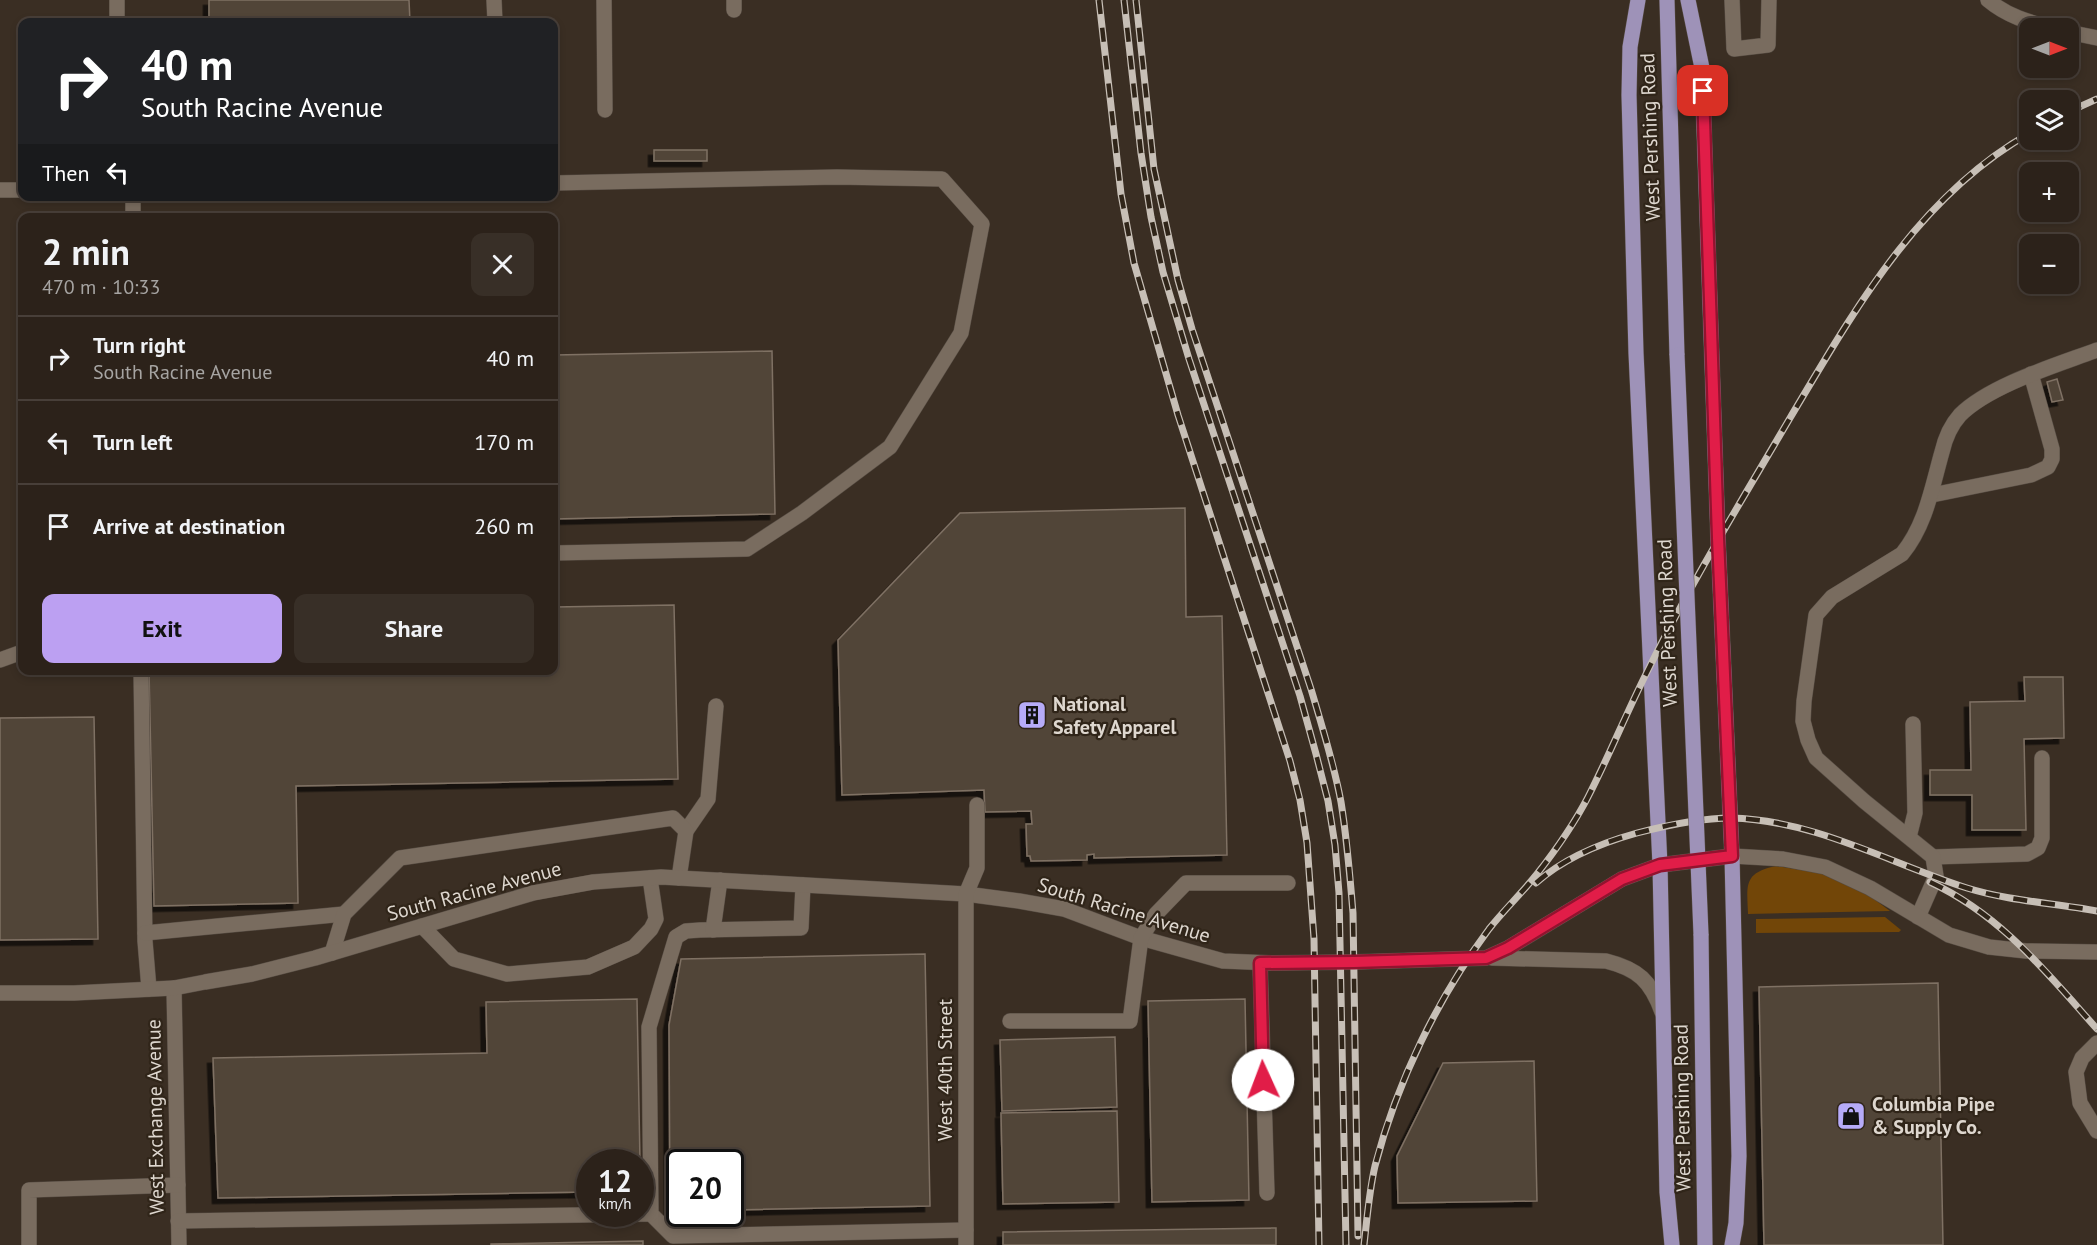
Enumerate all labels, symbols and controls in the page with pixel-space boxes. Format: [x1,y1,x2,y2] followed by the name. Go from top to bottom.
[2019,18,2079,78] north arrow
[2019,18,2079,294] map controls
[141,37,233,92] text: 40 m
[42,42,120,120] icon: right
[1634,53,1666,221] street label: West Pershing Road
[1677,65,1728,116] pin
[1686,74,1719,107] icon: arrive
[141,90,383,124] text: South Racine Avenue
[2019,90,2079,150] button: layers
[101,156,134,189] icon: left
[42,159,89,187] text: Then
[2019,162,2079,222] button: +
[42,228,130,275] text: 2 min
[471,233,534,296] button: close
[2019,234,2079,294] button: −
[42,274,160,300] text: 470 m · 10:33
[93,331,185,359] text: Turn right
[42,342,75,375] icon: right
[486,344,534,372] text: 40 m
[93,359,272,385] text: South Racine Avenue
[42,426,75,459] icon: left
[93,428,173,456] text: Turn left
[474,428,534,456] text: 170 m
[42,510,75,543] icon: arrive
[93,512,285,540] text: Arrive at destination
[474,512,534,540] text: 260 m
[1651,539,1683,707] street label: West Pershing Road
[42,594,282,663] button: Exit
[294,594,534,663] button: Share
[1053,691,1176,740] place label: National Safety Apparel
[1016,699,1048,731] building icon: National Safety Apparel
[384,855,564,927] street label: South Racine Avenue
[1034,871,1214,949] street label: South Racine Avenue
[932,999,958,1141] street label: West 40th Street
[140,1019,170,1215] street label: West Exchange Avenue
[1668,1024,1696,1192] street label: West Pershing Road
[1231,1048,1295,1112] position arrow
[1872,1091,1995,1140] place label: Columbia Pipe & Supply Co.
[1835,1100,1867,1132] shop icon: Columbia Pipe & Supply Co.
[666,1149,744,1227] speed limit sign: 20
[598,1161,632,1200] text: 12
[599,1194,631,1213] text: km/h

